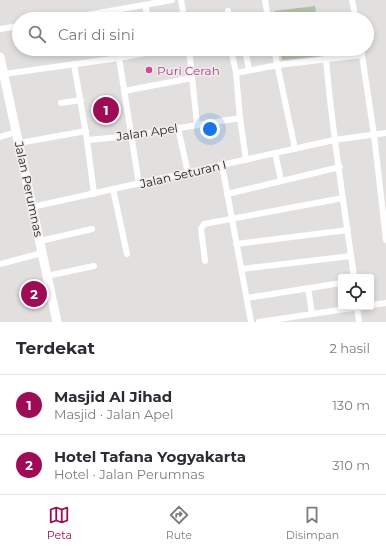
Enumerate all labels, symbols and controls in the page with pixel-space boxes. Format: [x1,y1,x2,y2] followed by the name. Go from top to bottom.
[12,12,374,56] search box
[26,23,48,45] icon: search
[58,25,135,44] text: Cari di sini
[157,63,220,78] place label: Puri Cerah
[144,65,154,75] marker: Puri Cerah
[93,95,119,125] pin: 1
[200,119,220,139] your location
[114,120,179,144] street label: Jalan Apel
[11,139,46,238] street label: Jalan Perumnas
[137,157,228,191] street label: Jalan Seturan I
[338,274,374,310] map controls
[338,274,374,310] button: locate
[21,279,47,309] pin: 2
[16,338,95,358] text: Terdekat
[329,340,370,356] text: 2 hasil
[54,387,172,406] text: Masjid Al Jihad
[26,397,32,413] text: 1
[332,397,370,413] text: 130 m
[54,406,173,422] text: Masjid · Jalan Apel
[54,447,246,466] text: Hotel Tafana Yogyakarta
[25,457,33,473] text: 2
[332,457,370,473] text: 310 m
[54,466,204,482] text: Hotel · Jalan Perumnas
[47,504,72,542] tab: Peta
[166,504,192,542] tab: Rute
[286,504,339,542] tab: Disimpan

